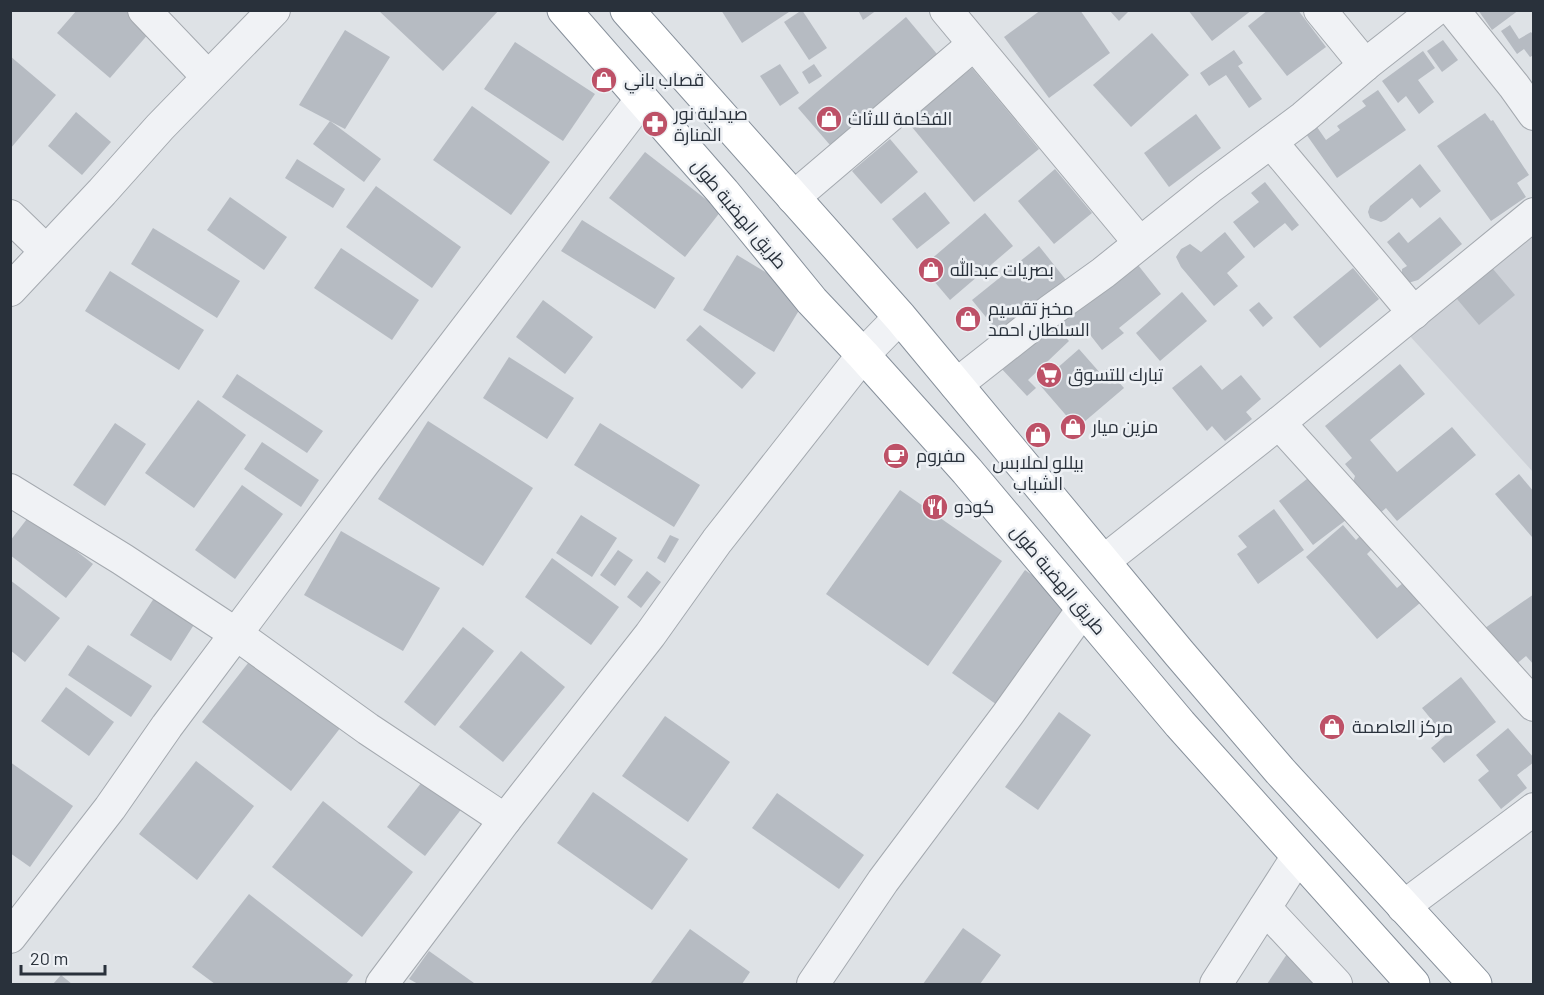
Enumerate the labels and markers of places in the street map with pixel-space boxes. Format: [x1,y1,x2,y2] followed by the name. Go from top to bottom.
[589,65,619,95] shop icon: قصاب باني
[624,68,704,94] place label: قصاب باني
[673,102,748,146] place label: صيدلية نور المنارة
[814,104,844,134] shop icon: الفخامة للاثاث
[848,107,952,129] place label: الفخامة للاثاث
[640,109,670,139] pharmacy icon: صيدلية نور المنارة
[916,255,946,285] shop icon: بصريات عبدالله
[950,258,1054,281] place label: بصريات عبدالله
[988,297,1090,341] place label: مخبز تقسيم السلطان احمد
[953,304,983,334] shop icon: مخبز تقسيم السلطان احمد
[1034,360,1064,390] supermarket icon: تبارك للتسوق
[1068,363,1163,387] place label: تبارك للتسوق
[1058,412,1088,442] shop icon: مزين ميار
[1091,415,1158,438] place label: مزين ميار
[1023,420,1053,450] shop icon: بيللو لملابس الشباب
[881,441,911,471] cafe icon: مفروم
[916,444,966,468] place label: مفروم
[992,451,1084,494] place label: بيللو لملابس الشباب
[920,492,950,522] restaurant icon: كودو
[954,495,994,518] place label: كودو
[1317,712,1347,742] shop icon: مركز العاصمة
[1352,715,1453,738] place label: مركز العاصمة

